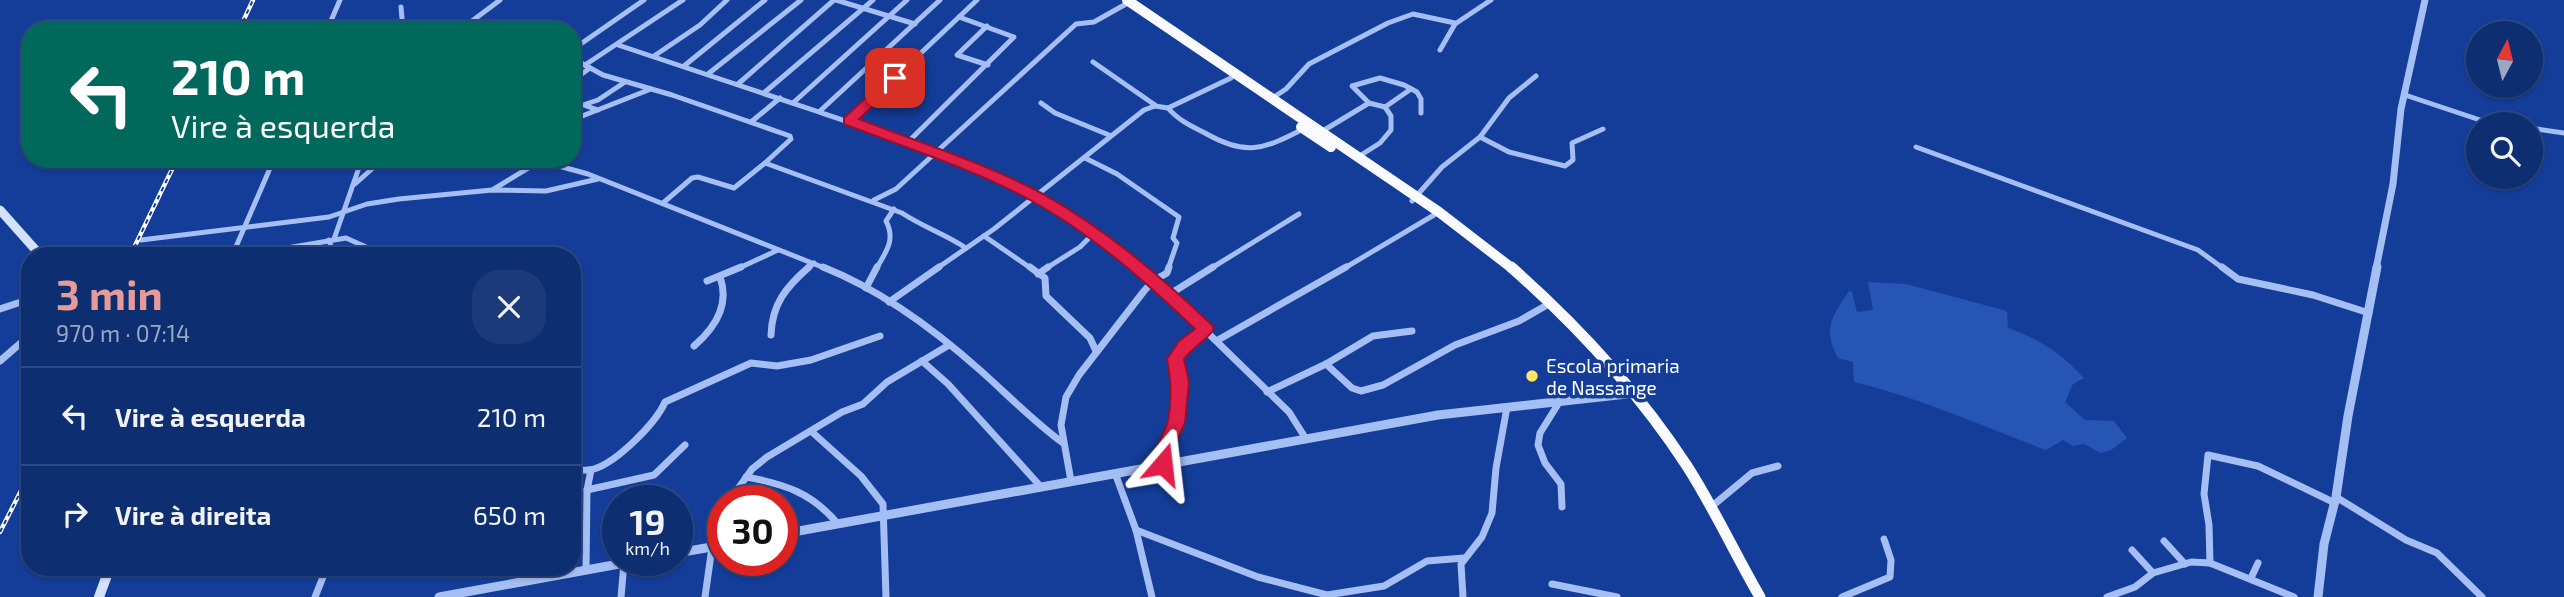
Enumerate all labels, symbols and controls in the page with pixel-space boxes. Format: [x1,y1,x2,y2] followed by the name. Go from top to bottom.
[2466,21,2543,98] north arrow
[2466,21,2543,189] map controls
[171,46,305,105] text: 210 m
[865,48,925,108] pin
[56,49,147,140] icon: left
[876,59,914,97] icon: arrive
[171,106,395,144] text: Vire à esquerda
[2466,112,2543,189] button: search
[56,268,163,318] text: 3 min
[472,270,546,344] button: close
[56,319,190,347] text: 970 m · 07:14
[1546,354,1680,399] place label: Escola primaria de Nassange
[1524,368,1540,384] marker: Escola primaria de Nassange
[56,397,94,435] icon: left
[115,401,306,432] text: Vire à esquerda
[477,401,546,432] text: 210 m
[1126,427,1200,501] position arrow
[707,485,798,576] speed limit sign: 30
[56,495,94,533] icon: right
[115,499,271,530] text: Vire à direita
[473,499,546,530] text: 650 m
[630,500,665,542] text: 19
[625,537,670,559] text: km/h

